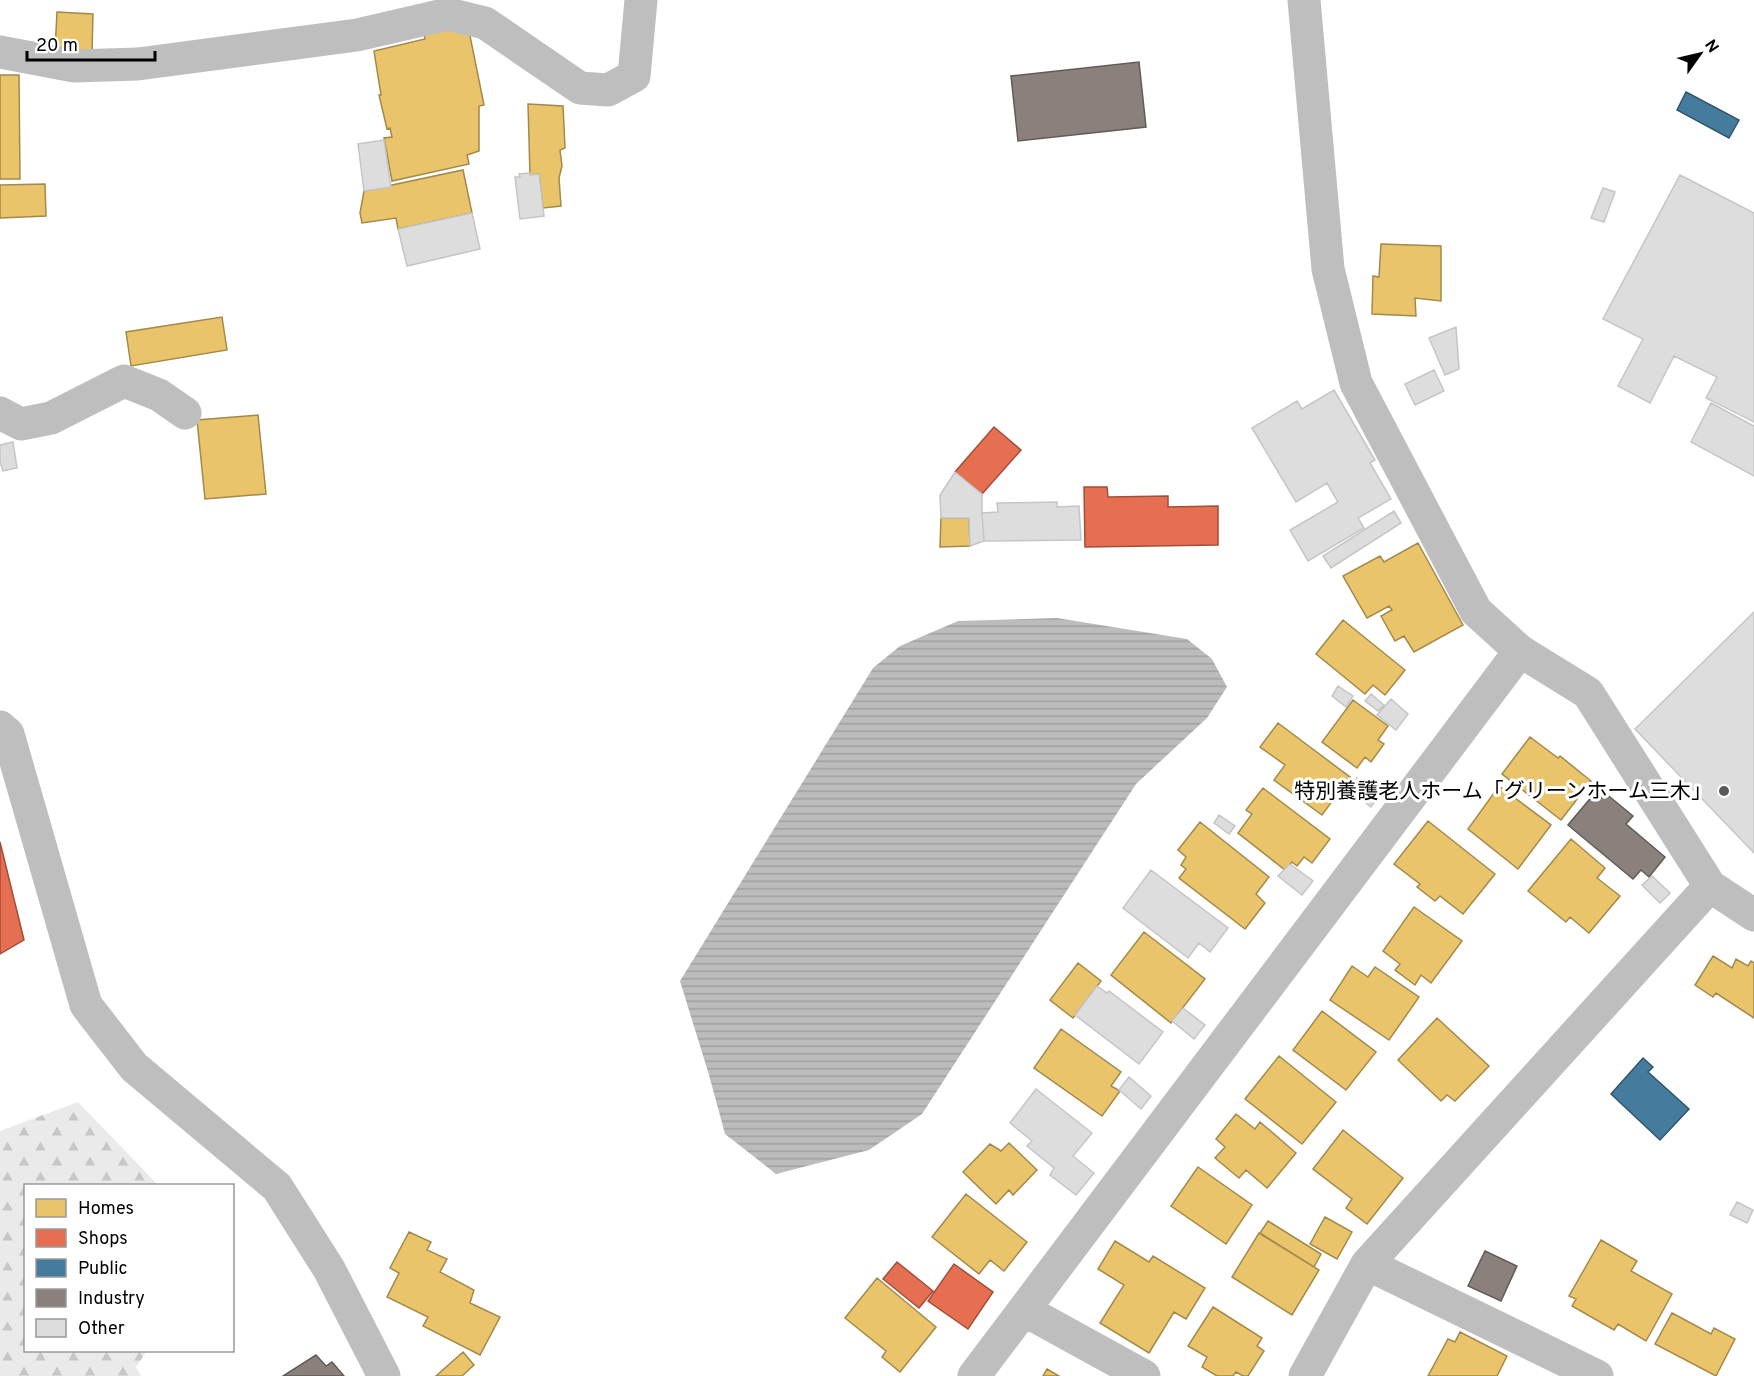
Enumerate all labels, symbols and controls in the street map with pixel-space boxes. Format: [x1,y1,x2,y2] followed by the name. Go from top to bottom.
[27,24,154,62] scale bar
[1670,24,1730,84] north arrow
[36,35,78,58] text: 20 m
[1699,36,1722,57] text: N
[1294,779,1712,806] place label: 特別養護老人ホーム「グリーンホーム三木」
[1717,784,1731,798] marker: 特別養護老人ホーム「グリーンホーム三木」
[24,1184,234,1352] legend
[78,1198,134,1221] text: Homes
[78,1228,128,1251] text: Shops
[78,1258,128,1281] text: Public
[78,1288,145,1311] text: Industry
[78,1318,125,1341] text: Other

